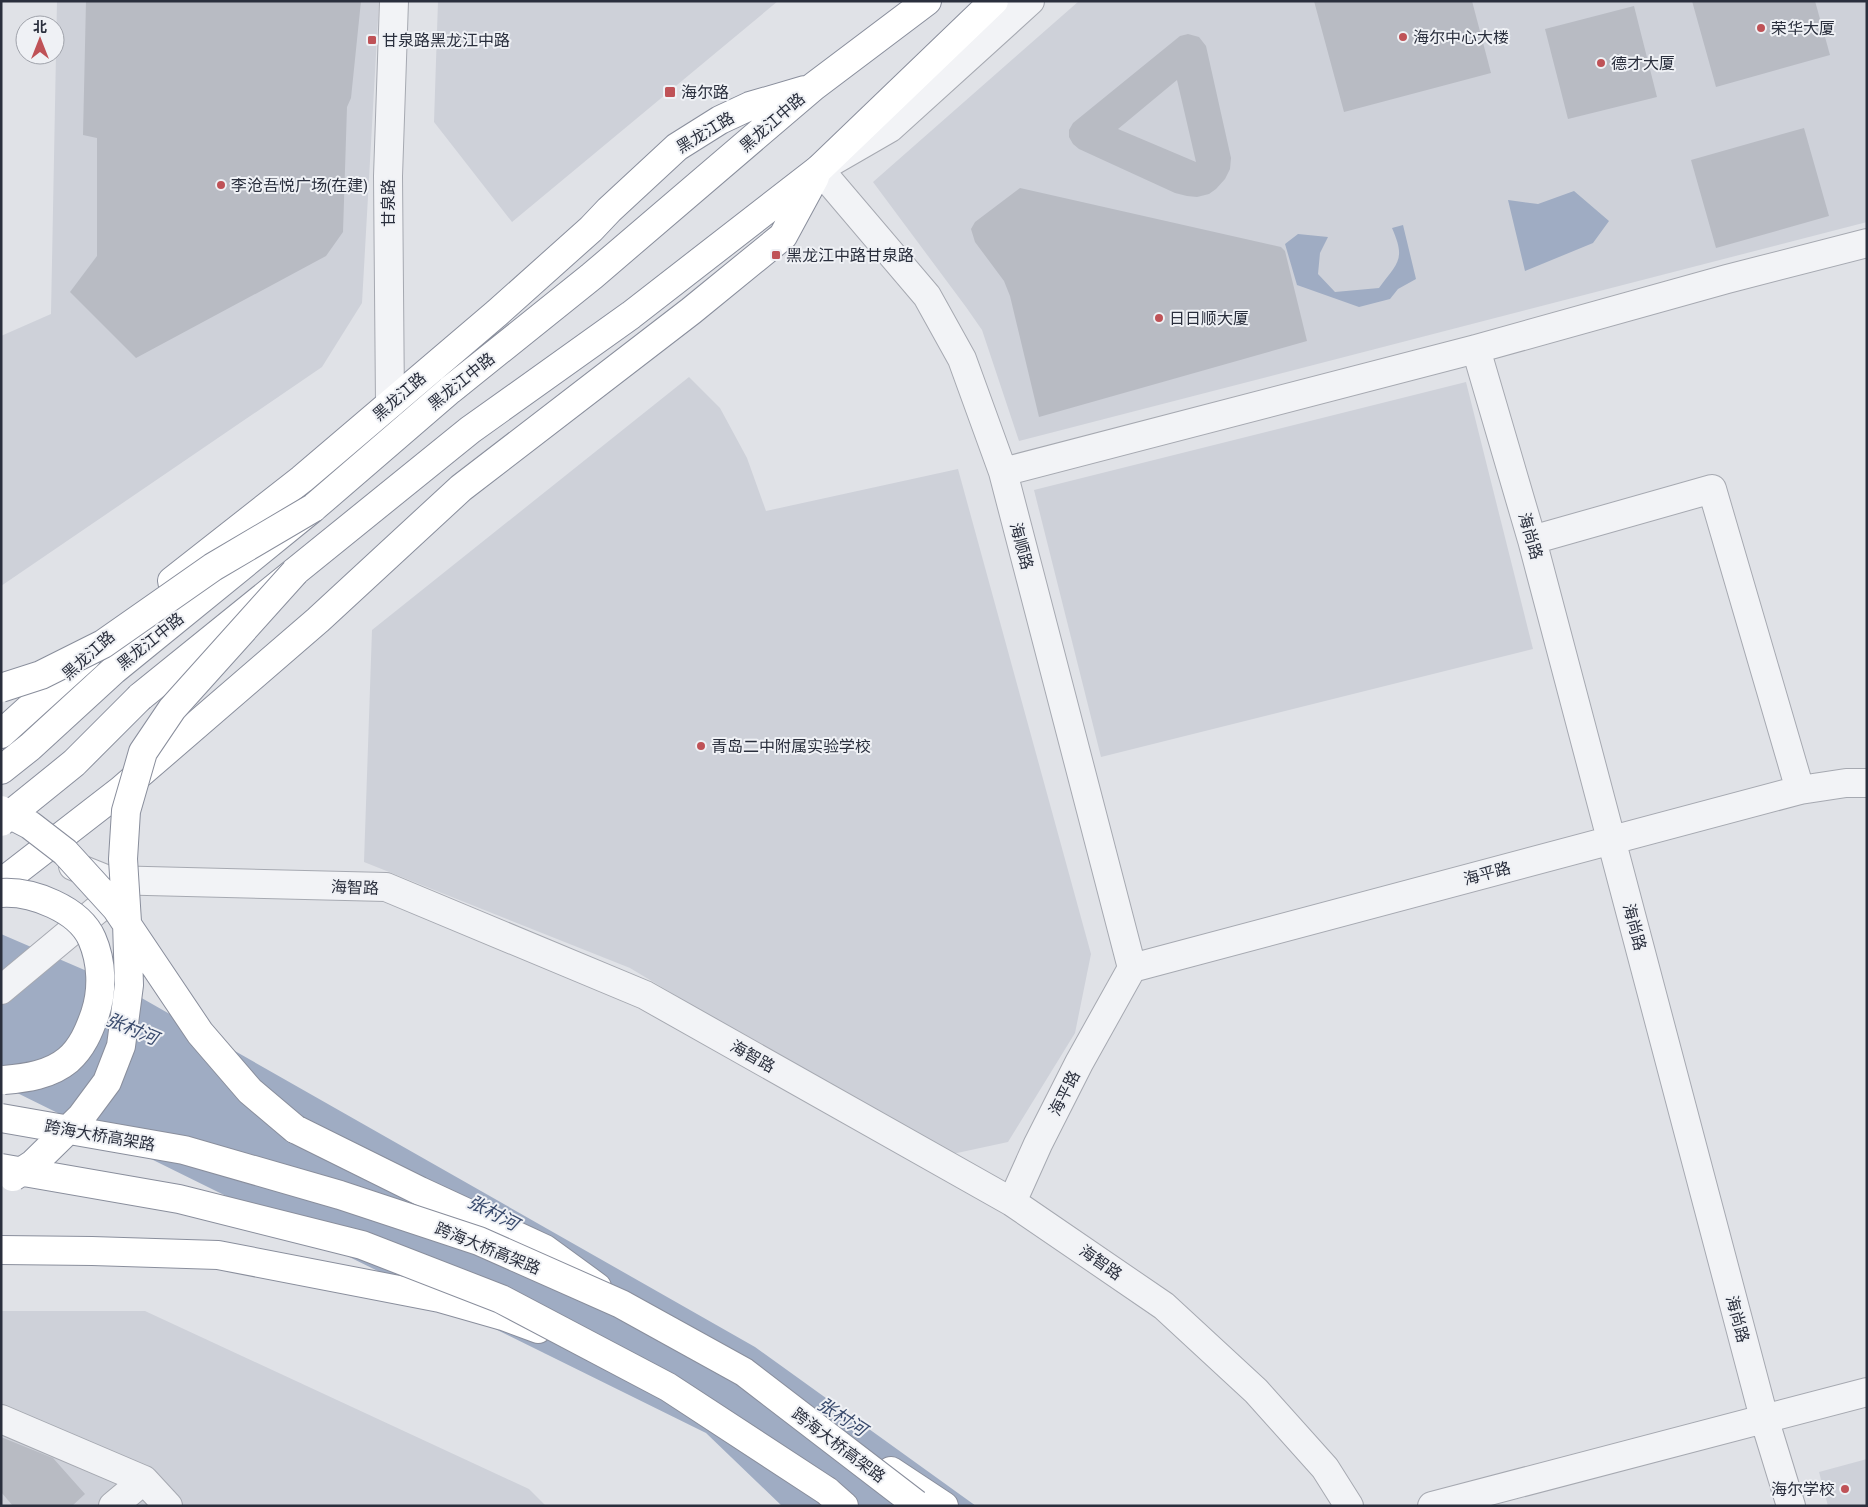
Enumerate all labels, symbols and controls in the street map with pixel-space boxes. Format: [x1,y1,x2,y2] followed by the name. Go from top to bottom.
[15,15,65,65] north arrow
[1771,17,1835,39] place label: 荣华大厦
[33,18,47,36] text: 北
[1755,22,1767,34] marker: 荣华大厦
[1413,26,1509,48] place label: 海尔中心大楼
[382,29,510,51] place label: 甘泉路黑龙江中路
[1397,31,1409,43] marker: 海尔中心大楼
[366,34,378,46] marker: 甘泉路黑龙江中路
[1611,52,1675,74] place label: 德才大厦
[1595,57,1607,69] marker: 德才大厦
[681,81,729,103] place label: 海尔路
[663,85,677,99] marker: 海尔路
[735,87,809,157] street label: 黑龙江中路
[672,106,738,158] street label: 黑龙江路
[231,174,368,196] place label: 李沧吾悦广场(在建)
[215,179,227,191] marker: 李沧吾悦广场(在建)
[377,179,399,227] street label: 甘泉路
[786,244,914,266] place label: 黑龙江中路甘泉路
[770,249,782,261] marker: 黑龙江中路甘泉路
[1169,307,1249,329] place label: 日日顺大厦
[1153,312,1165,324] marker: 日日顺大厦
[423,347,499,415] street label: 黑龙江中路
[368,367,430,425] street label: 黑龙江路
[1514,510,1548,562] street label: 海尚路
[1005,520,1039,572] street label: 海顺路
[112,607,188,675] street label: 黑龙江中路
[57,625,119,685] street label: 黑龙江路
[711,735,871,757] place label: 青岛二中附属实验学校
[695,740,707,752] marker: 青岛二中附属实验学校
[1461,856,1513,890] street label: 海平路
[331,875,379,899] street label: 海智路
[1618,901,1652,953] street label: 海尚路
[102,1006,165,1052] water label: 张村河
[727,1035,779,1077] street label: 海智路
[1043,1067,1085,1119] street label: 海平路
[43,1114,157,1156] street label: 跨海大桥高架路
[464,1189,526,1238] water label: 张村河
[432,1217,544,1279] street label: 跨海大桥高架路
[1075,1239,1127,1285] street label: 海智路
[1721,1293,1755,1345] street label: 海尚路
[813,1391,874,1443] water label: 张村河
[788,1403,890,1487] street label: 跨海大桥高架路
[1771,1478,1835,1500] place label: 海尔学校
[1839,1483,1851,1495] marker: 海尔学校

